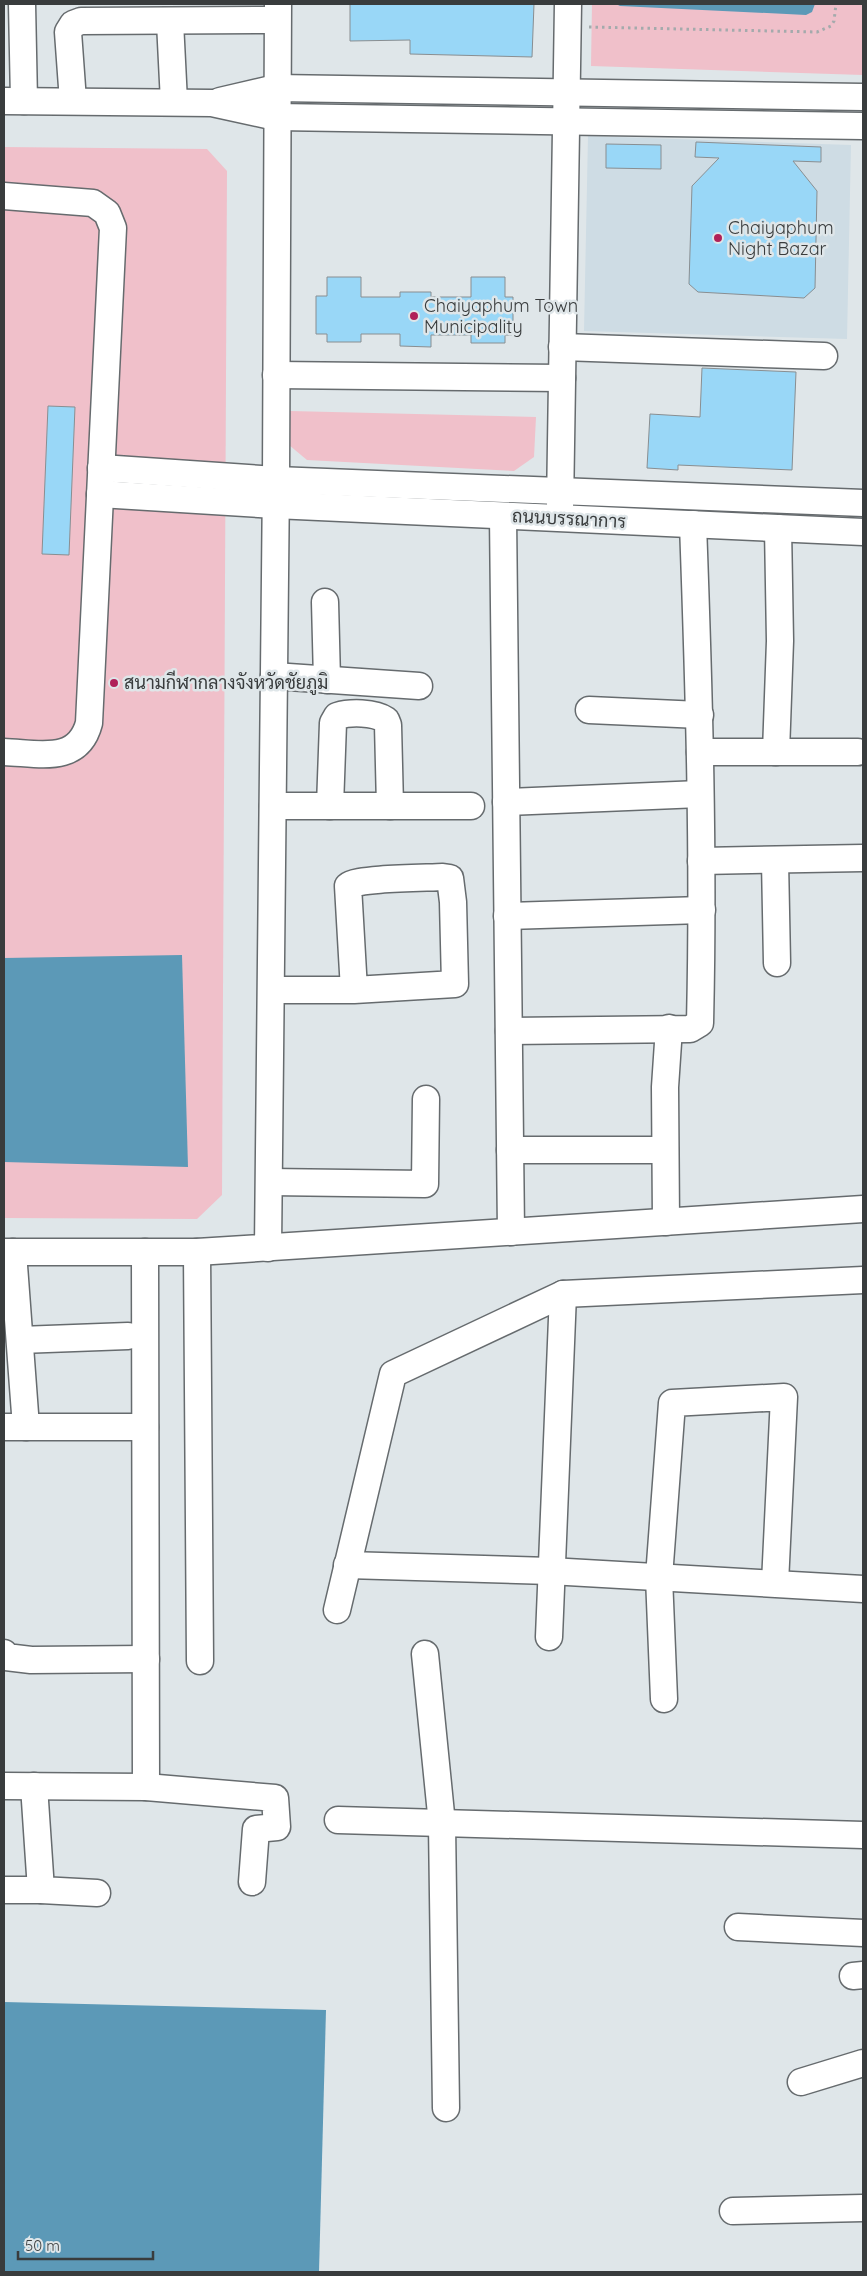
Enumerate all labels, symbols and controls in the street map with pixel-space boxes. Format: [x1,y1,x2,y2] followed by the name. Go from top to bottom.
[728,216,834,260] place label: Chaiyaphum Night Bazar
[712,232,724,244] marker: Chaiyaphum Night Bazar
[424,294,578,338] place label: Chaiyaphum Town Municipality
[408,310,420,322] marker: Chaiyaphum Town Municipality
[512,504,627,533] street label: ถนนบรรณาการ
[124,670,328,696] place label: สนามกีฬากลางจังหวัดชัยภูมิ
[108,677,120,689] marker: สนามกีฬากลางจังหวัดชัยภูมิ
[18,2228,152,2260] scale bar
[25,2236,60,2255] text: 50 m

